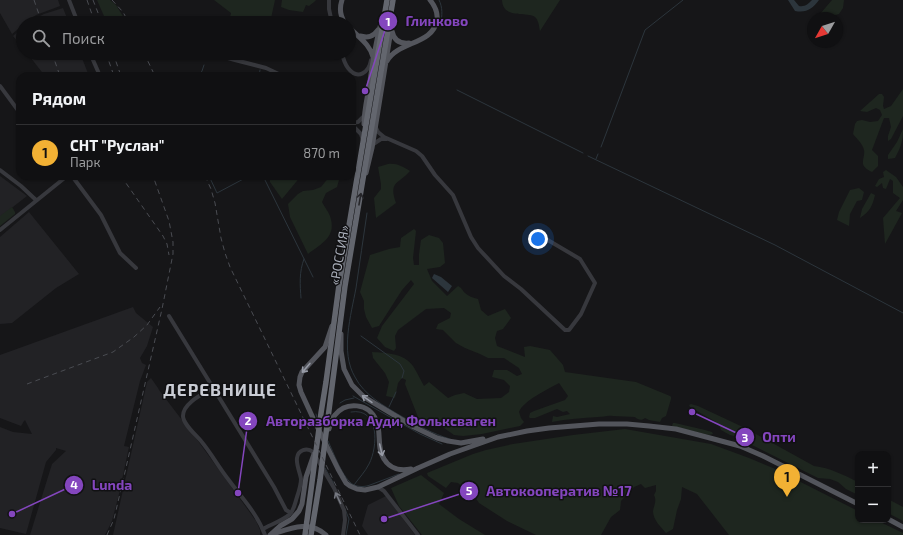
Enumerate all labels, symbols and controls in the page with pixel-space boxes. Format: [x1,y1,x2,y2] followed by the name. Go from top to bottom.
[378,8,476,34] callout: Глинково
[406,12,468,29] text: Глинково
[807,12,843,48] north arrow
[385,14,391,28] text: 1
[16,16,356,60] search box
[30,27,52,49] icon: search
[62,29,105,47] text: Поиск
[32,88,86,108] text: Рядом
[70,136,164,154] text: СНТ "Руслан"
[42,145,48,161] text: 1
[303,145,340,161] text: 870 m
[70,154,100,170] text: Парк
[356,193,364,206] one-way arrow
[326,224,352,286] street label: «РОССИЯ»
[528,229,548,249] your location
[302,362,311,373] one-way arrow
[163,379,277,399] district label: ДЕРЕВНИЩЕ
[361,395,372,403] one-way arrow
[238,408,504,434] callout: Авторазборка Ауди, Фольксваген
[266,412,496,429] text: Авторазборка Ауди, Фольксваген
[245,413,252,427] text: 2
[735,424,804,450] callout: Опти
[762,428,796,445] text: Опти
[742,430,749,444] text: 3
[377,443,385,456] one-way arrow
[855,451,891,523] map controls
[855,451,891,487] button: +
[774,464,800,497] pin: 1
[64,472,141,498] callout: Lunda
[92,476,132,493] text: Lunda
[70,477,78,491] text: 4
[459,478,640,504] callout: Автокооператив №17
[486,482,632,499] text: Автокооператив №17
[466,483,473,497] text: 5
[855,487,891,523] button: −
[334,492,341,504] one-way arrow

